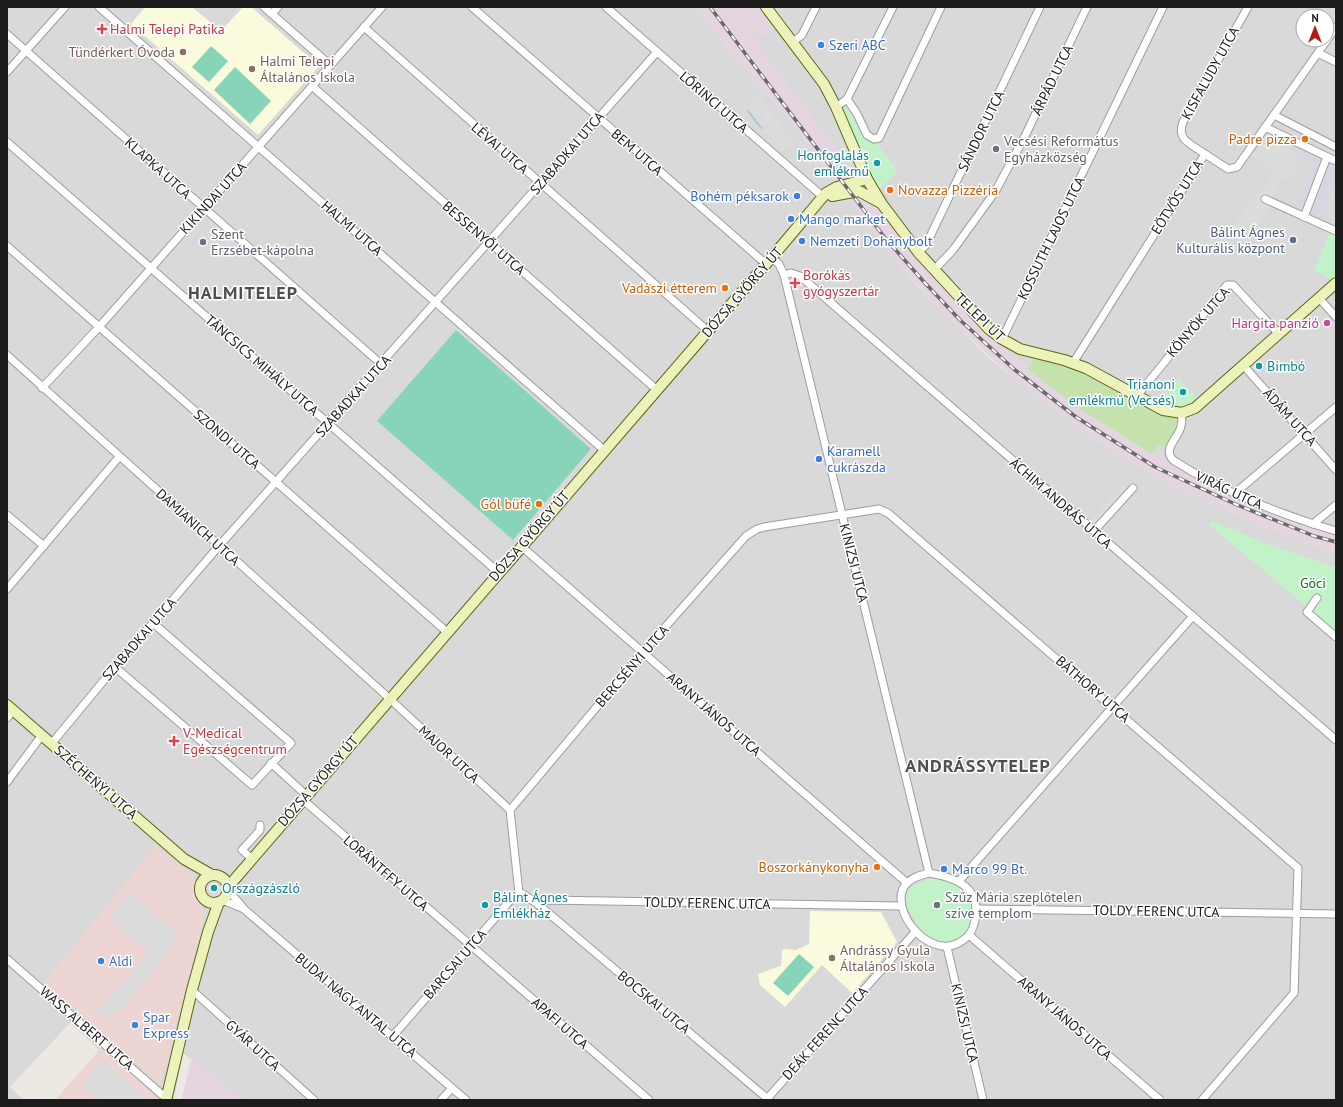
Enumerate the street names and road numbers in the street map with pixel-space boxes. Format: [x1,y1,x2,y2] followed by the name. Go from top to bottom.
[1177,23,1243,123] street label: KISFALUDY UTCA
[1027,41,1077,118] street label: ÁRPÁD UTCA
[676,67,753,137] street label: LŐRINCI UTCA
[954,87,1009,174] street label: SÁNDOR UTCA
[526,107,609,198] street label: SZABADKAI UTCA
[468,118,533,178] street label: LÉVAI UTCA
[608,125,667,180] street label: BEM UTCA
[121,133,196,203] street label: KLAPKA UTCA
[1147,156,1207,238] street label: EÖTVÖS UTCA
[176,157,251,238] street label: KIKINDAI UTCA
[1013,173,1089,302] street label: KOSSUTH LAJOS UTCA
[318,196,387,260] street label: HALMI UTCA
[439,197,530,279] street label: BESSENYŐI UTCA
[698,243,787,341] street label: DÓZSA GYÖRGY ÚT
[1162,282,1234,361] street label: KÖNYÖK UTCA
[951,289,1009,345] street label: TELEPI ÚT
[201,311,323,420] street label: TÁNCSICS MIHÁLY UTCA
[311,350,395,441] street label: SZABADKAI UTCA
[1259,384,1321,450] street label: ÁDÁM UTCA
[190,405,265,473] street label: SZONDI UTCA
[1006,454,1116,553] street label: ÁCHIM ANDRÁS UTCA
[1192,466,1266,514] street label: VIRÁG UTCA
[152,485,244,570] street label: DAMJANICH UTCA
[485,487,574,585] street label: DÓZSA GYÖRGY ÚT
[835,522,873,605] street label: KINIZSI UTCA
[98,593,181,684] street label: SZABADKAI UTCA
[591,620,673,711] street label: BERCSÉNYI UTCA
[1052,652,1135,727] street label: BÁTHORY UTCA
[663,668,766,760] street label: ARANY JÁNOS UTCA
[415,721,484,787] street label: MAJOR UTCA
[274,732,363,830] street label: DÓZSA GYÖRGY ÚT
[51,741,142,824] street label: SZÉCHENYI UTCA
[340,831,433,915] street label: LORÁNTFFY UTCA
[643,893,771,913] street label: TOLDY FERENC UTCA
[1092,901,1220,921] street label: TOLDY FERENC UTCA
[419,924,491,1003] street label: BARCSAI UTCA
[291,949,421,1062] street label: BUDAI NAGY ANTAL UTCA
[614,966,695,1038] street label: BOCSKAI UTCA
[1014,972,1117,1064] street label: ARANY JÁNOS UTCA
[36,982,138,1074] street label: WASS ALBERT UTCA
[778,982,872,1084] street label: DEÁK FERENC UTCA
[947,982,983,1065] street label: KINIZSI UTCA
[528,993,593,1053] street label: APAFI UTCA
[222,1016,285,1075] street label: GYÁR UTCA

